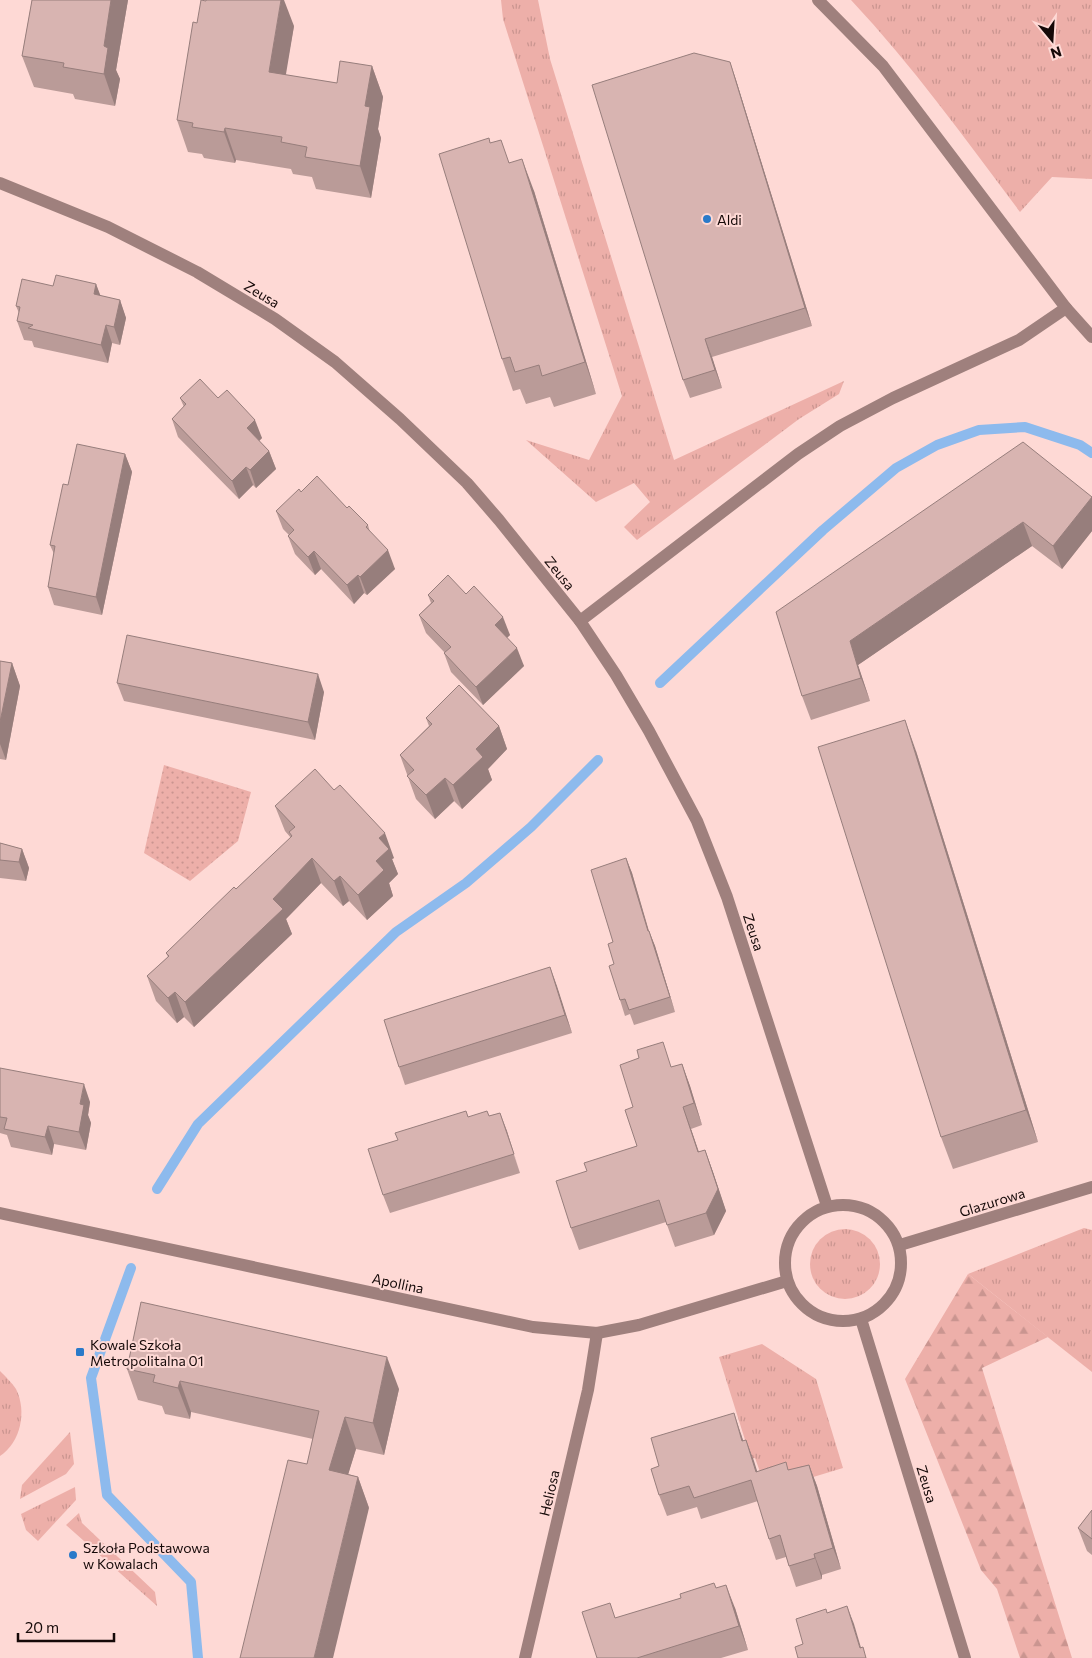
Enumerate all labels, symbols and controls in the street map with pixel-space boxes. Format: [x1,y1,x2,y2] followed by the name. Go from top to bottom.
[1027,15,1077,65] north arrow
[1049,43,1064,63] text: N
[717,211,742,228] place label: Aldi
[701,213,713,225] marker: Aldi
[241,277,283,311] street label: Zeusa
[541,553,579,593] street label: Zeusa
[740,911,768,953] street label: Zeusa
[957,1184,1027,1220] street label: Glazurowa
[371,1269,425,1297] street label: Apollina
[90,1336,204,1369] place label: Kowale Szkoła Metropolitalna 01
[74,1346,86,1358] marker: Kowale Szkoła Metropolitalna 01
[913,1463,941,1505] street label: Zeusa
[535,1468,563,1518] street label: Heliosa
[83,1539,210,1572] place label: Szkoła Podstawowa w Kowalach
[67,1549,79,1561] marker: Szkoła Podstawowa w Kowalach
[18,1610,114,1642] scale bar
[25,1618,59,1636] text: 20 m

